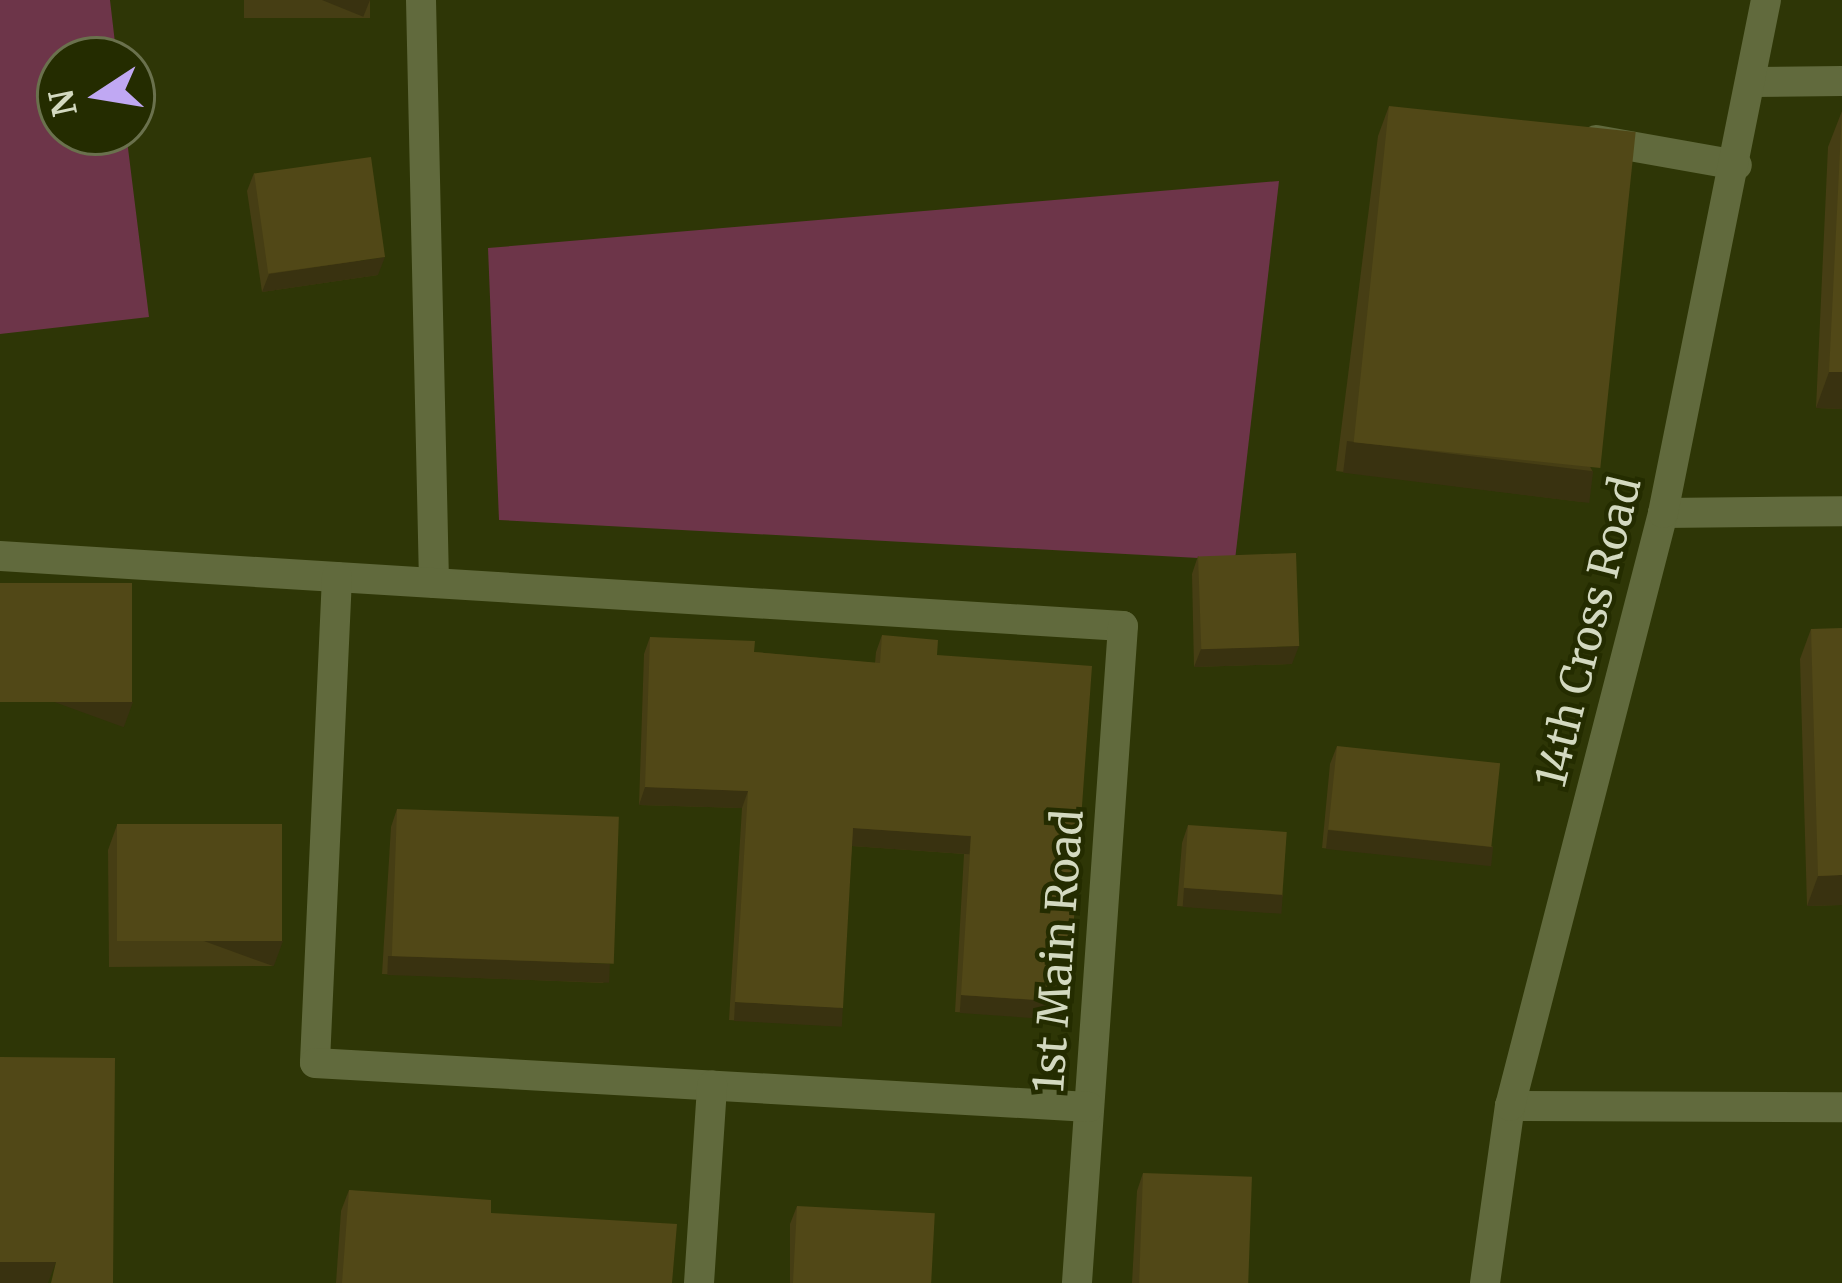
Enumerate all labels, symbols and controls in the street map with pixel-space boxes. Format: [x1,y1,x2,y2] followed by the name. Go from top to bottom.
[36,36,156,156] north arrow
[40,86,86,120] text: N
[1525,472,1651,792] street label: 14th Cross Road
[1023,808,1093,1094] street label: 1st Main Road

